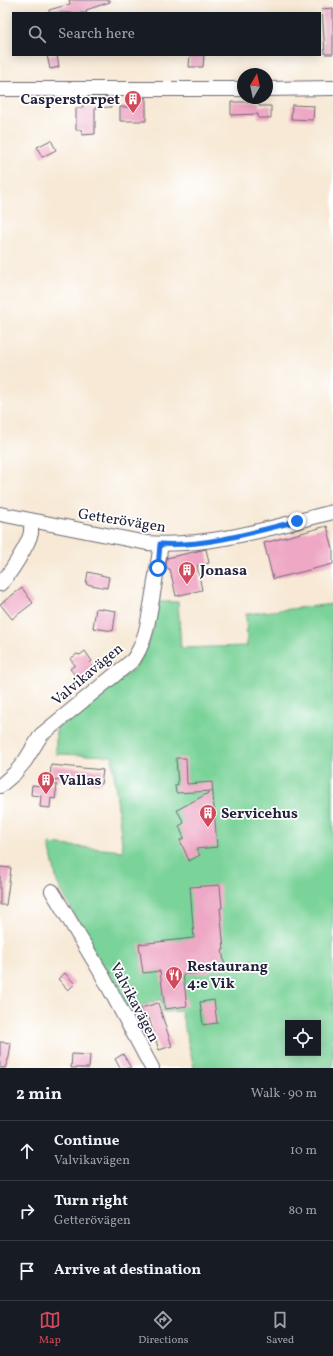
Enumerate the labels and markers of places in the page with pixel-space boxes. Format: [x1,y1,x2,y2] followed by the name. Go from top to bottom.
[123,89,143,114] building icon: Casperstorpet
[20,90,120,111] place label: Casperstorpet
[177,560,197,585] building icon: Jonasa
[199,561,247,582] place label: Jonasa
[36,770,56,795] building icon: Vallas
[59,771,102,792] place label: Vallas
[198,803,218,828] building icon: Servicehus
[221,804,298,825] place label: Servicehus
[187,957,268,995] place label: Restaurang 4:e Vik
[164,965,184,990] restaurant icon: Restaurang 4:e Vik

